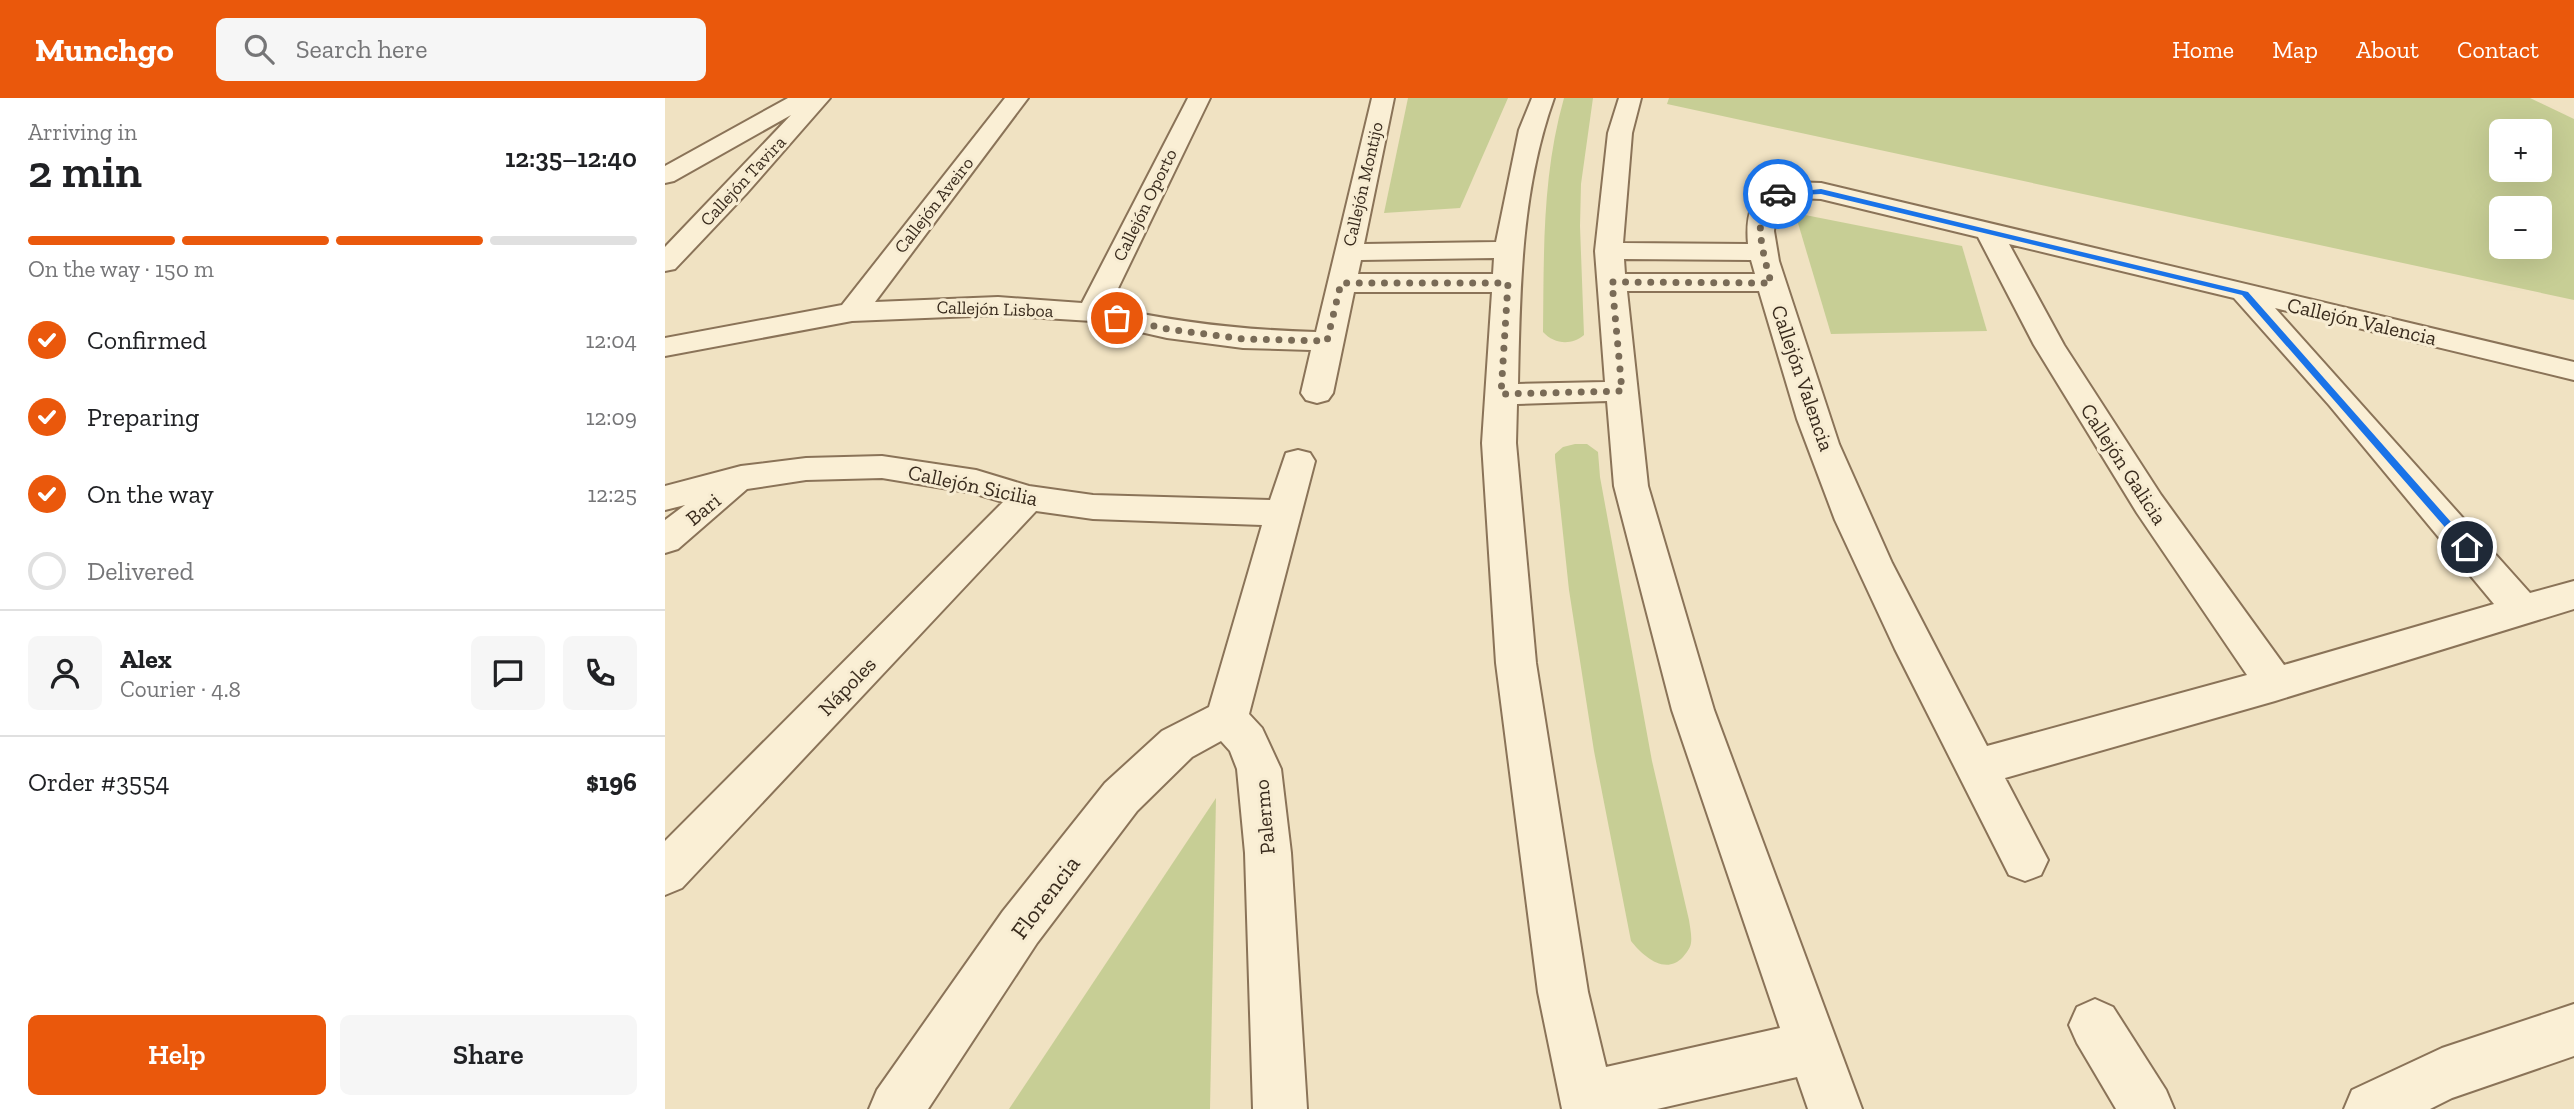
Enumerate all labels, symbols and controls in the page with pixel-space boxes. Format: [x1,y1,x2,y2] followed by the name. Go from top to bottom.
[216,18,706,81] search box
[35,30,174,69] text: Munchgo
[240,30,278,68] icon: search
[296,33,427,65] text: Search here
[2172,35,2234,64] text: Home
[2272,35,2318,64] text: Map
[2356,35,2419,64] text: About
[2457,35,2539,64] text: Contact
[28,118,137,146] text: Arriving in
[2489,119,2552,259] map controls
[2489,119,2552,182] button: +
[1338,120,1388,248] street label: Callejón Montijo
[696,131,791,231] street label: Callejón Tavira
[505,142,637,174] text: 12:35–12:40
[28,144,142,199] text: 2 min
[1108,145,1182,265] street label: Callejón Oporto
[890,153,978,257] street label: Callejón Aveiro
[1743,159,1813,229] courier
[1759,175,1797,213] icon: car
[2489,196,2552,259] button: −
[28,255,214,283] text: On the way · 150 m
[1087,288,1147,348] pin
[2285,292,2439,351] street label: Callejón Valencia
[936,296,1054,322] street label: Callejón Lisboa
[1098,299,1136,337] icon: bag
[1765,302,1840,455] street label: Callejón Valencia
[28,321,66,359] icon: check
[87,324,207,356] text: Confirmed
[586,326,637,354] text: 12:04
[28,398,66,436] icon: check
[2075,399,2172,530] street label: Callejón Galicia
[87,401,199,433] text: Preparing
[586,403,637,431] text: 12:09
[906,459,1040,512] street label: Callejón Sicilia
[28,475,66,513] icon: check
[87,478,214,510] text: On the way
[588,480,637,508] text: 12:25
[681,487,726,531] street label: Bari
[2437,517,2497,577] pin
[2448,528,2486,566] icon: home
[87,555,194,587] text: Delivered
[28,636,102,710] button: person
[471,636,545,710] button: chat
[563,636,637,710] button: phone
[120,643,172,675] text: Alex
[813,651,881,721] street label: Nápoles
[120,675,241,703] text: Courier · 4.8
[28,766,170,798] text: Order #3554
[586,766,637,798] text: $196
[1248,778,1280,856] street label: Palermo
[1004,849,1086,944] street label: Florencia
[28,1015,326,1095] button: Help
[340,1015,637,1095] button: Share

